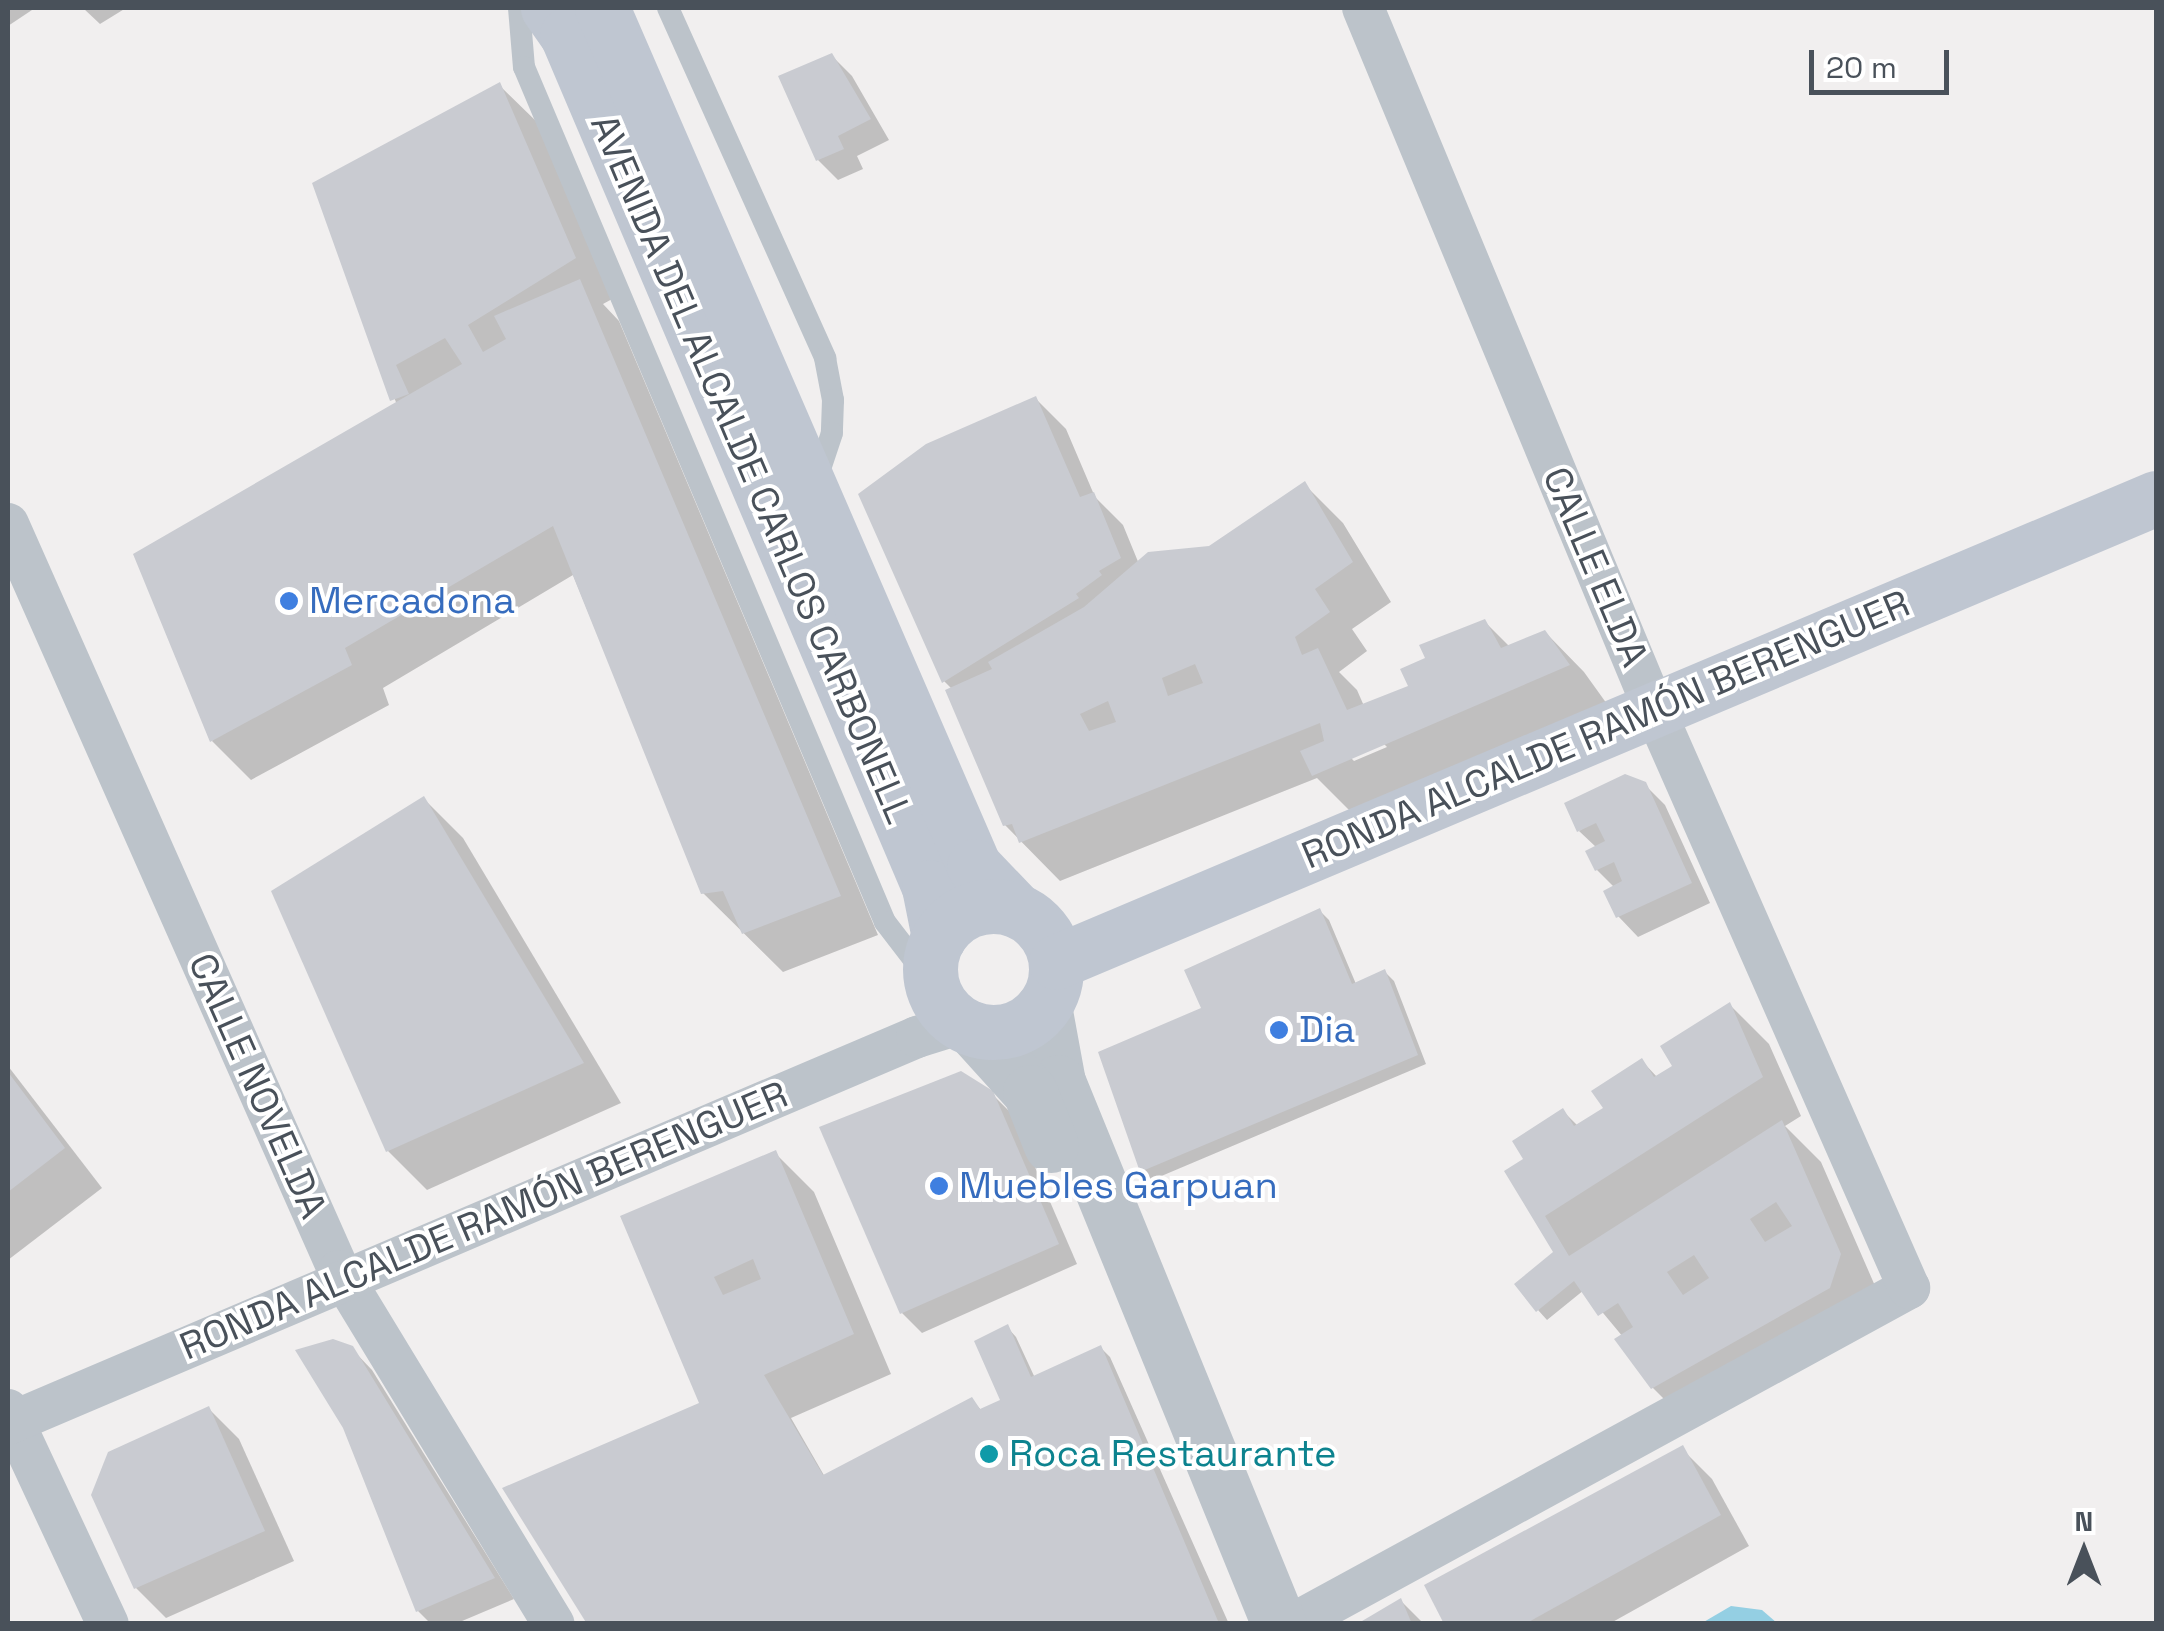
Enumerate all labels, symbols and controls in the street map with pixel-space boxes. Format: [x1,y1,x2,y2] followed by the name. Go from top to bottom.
[1814,30,1954,92] scale bar
[1826,48,1897,87] text: 20 m
[580,107,922,831] street label: AVENIDA DEL ALCALDE CARLOS CARBONELL
[1533,461,1657,673] street label: CALLE ELDA
[309,578,515,624] place label: Mercadona
[1295,581,1917,879] street label: RONDA ALCALDE RAMÓN BERENGUER
[278,590,300,612] marker: Mercadona
[178,946,336,1226] street label: CALLE NOVELDA
[1299,1007,1355,1053] place label: Dia
[1268,1019,1290,1041] marker: Dia
[173,1072,795,1370] street label: RONDA ALCALDE RAMÓN BERENGUER
[959,1163,1278,1209] place label: Muebles Garpuan
[928,1175,950,1197] marker: Muebles Garpuan
[1009,1431,1336,1477] place label: Roca Restaurante
[978,1443,1000,1465] marker: Roca Restaurante
[2034,1501,2134,1601] north arrow
[2075,1503,2093,1539] text: N

